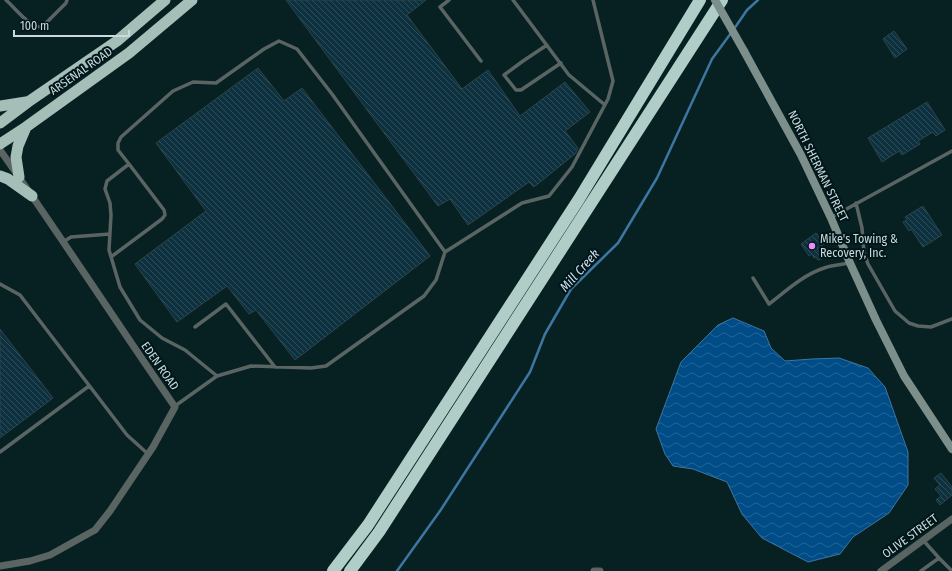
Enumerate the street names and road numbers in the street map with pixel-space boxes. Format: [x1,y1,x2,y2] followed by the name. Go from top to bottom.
[47,44,115,98] street label: ARSENAL ROAD
[785,108,851,224] street label: NORTH SHERMAN STREET
[138,339,182,393] street label: EDEN ROAD
[880,511,941,561] street label: OLIVE STREET

